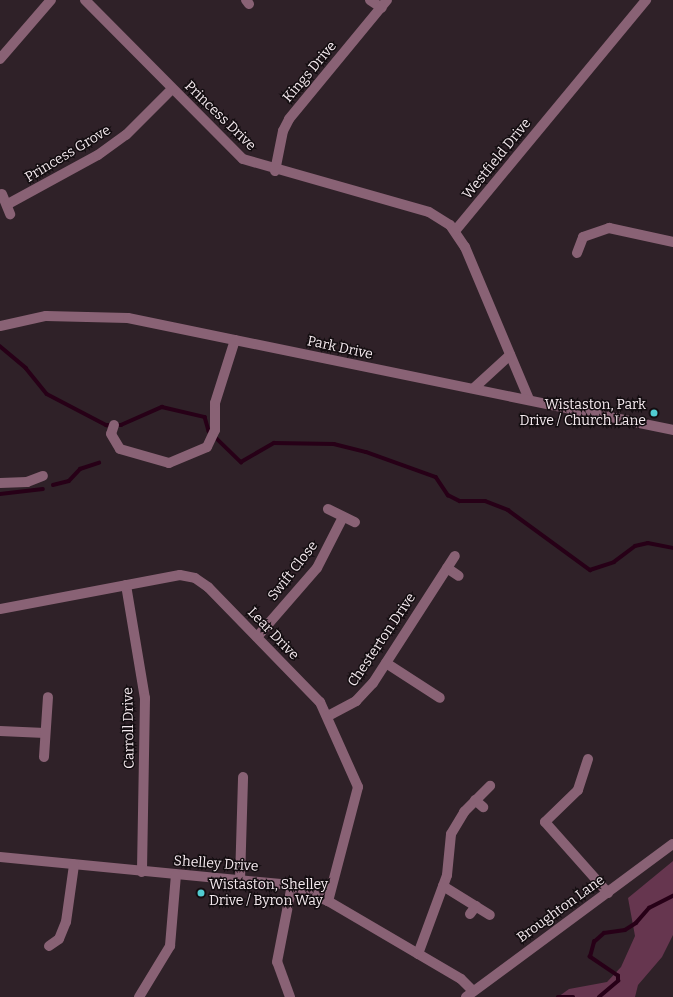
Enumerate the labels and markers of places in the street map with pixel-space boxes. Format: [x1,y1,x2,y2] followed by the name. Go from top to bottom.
[519,397,646,430] place label: Wistaston, Park Drive / Church Lane
[649,408,659,418] marker: Wistaston, Park Drive / Church Lane
[209,877,328,910] place label: Wistaston, Shelley Drive / Byron Way
[196,888,206,898] marker: Wistaston, Shelley Drive / Byron Way

